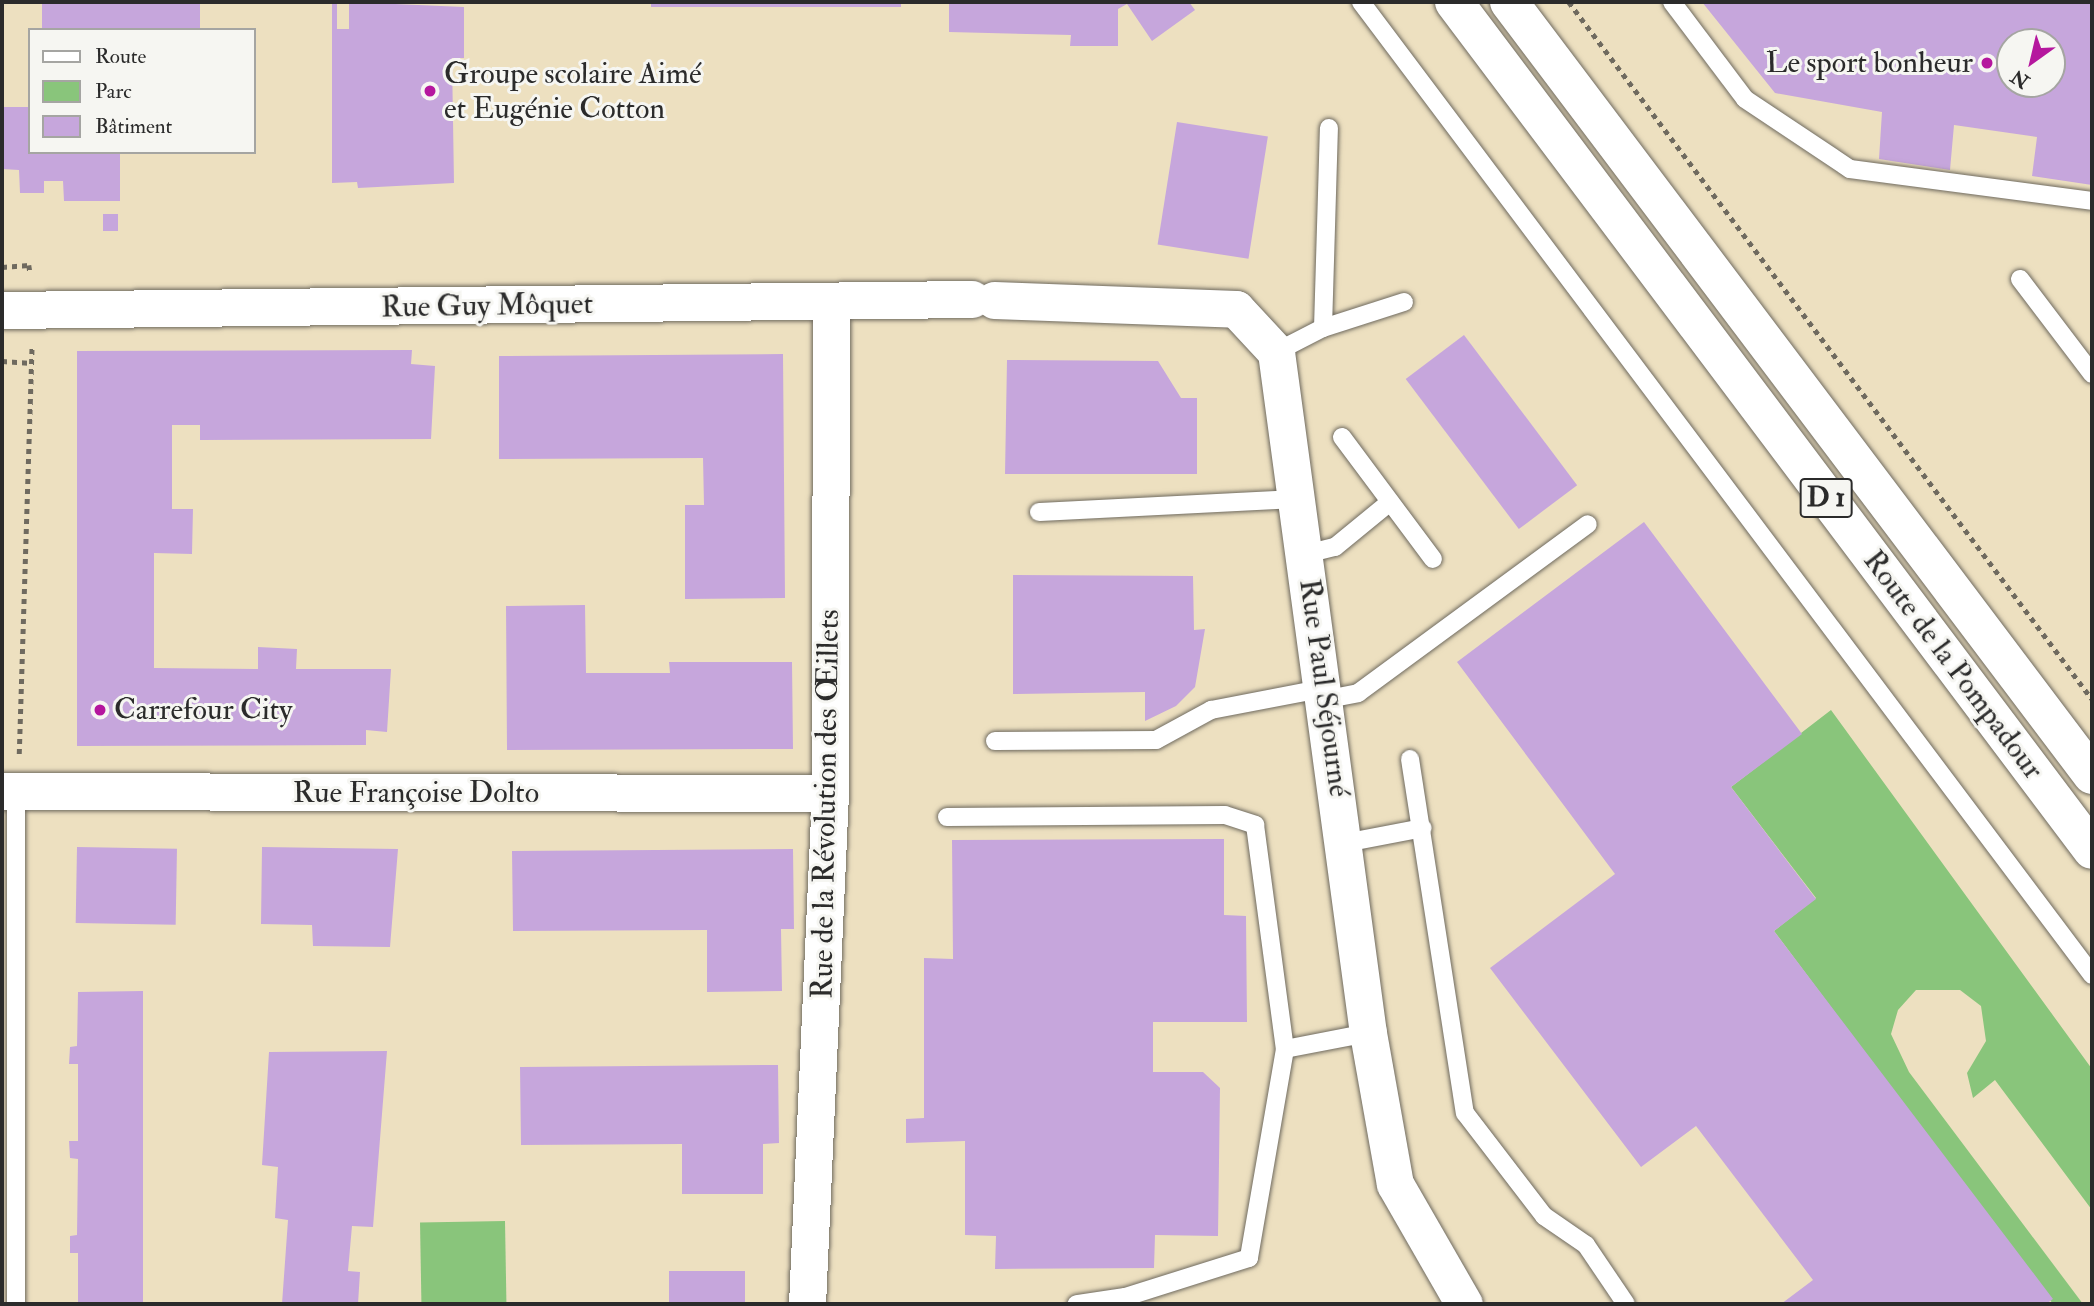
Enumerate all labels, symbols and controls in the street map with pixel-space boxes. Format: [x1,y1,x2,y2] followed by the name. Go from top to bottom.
[28,28,256,154] legend
[1996,28,2066,98] north arrow
[95,43,146,70] text: Route
[1766,45,1973,81] place label: Le sport bonheur
[1979,55,1995,71] marker: Le sport bonheur
[444,56,702,126] place label: Groupe scolaire Aimé et Eugénie Cotton
[2007,64,2034,93] text: N
[95,78,132,105] text: Parc
[422,83,438,99] marker: Groupe scolaire Aimé et Eugénie Cotton
[95,113,172,140] text: Bâtiment
[381,286,593,326] street label: Rue Guy Môquet
[1798,474,1854,522] road number: D 1
[1855,543,2051,787] street label: Route de la Pompadour
[1291,577,1357,799] street label: Rue Paul Séjourné
[805,609,847,999] street label: Rue de la Révolution des Œillets
[114,692,292,728] place label: Carrefour City
[92,702,108,718] marker: Carrefour City
[293,775,539,811] street label: Rue Françoise Dolto

